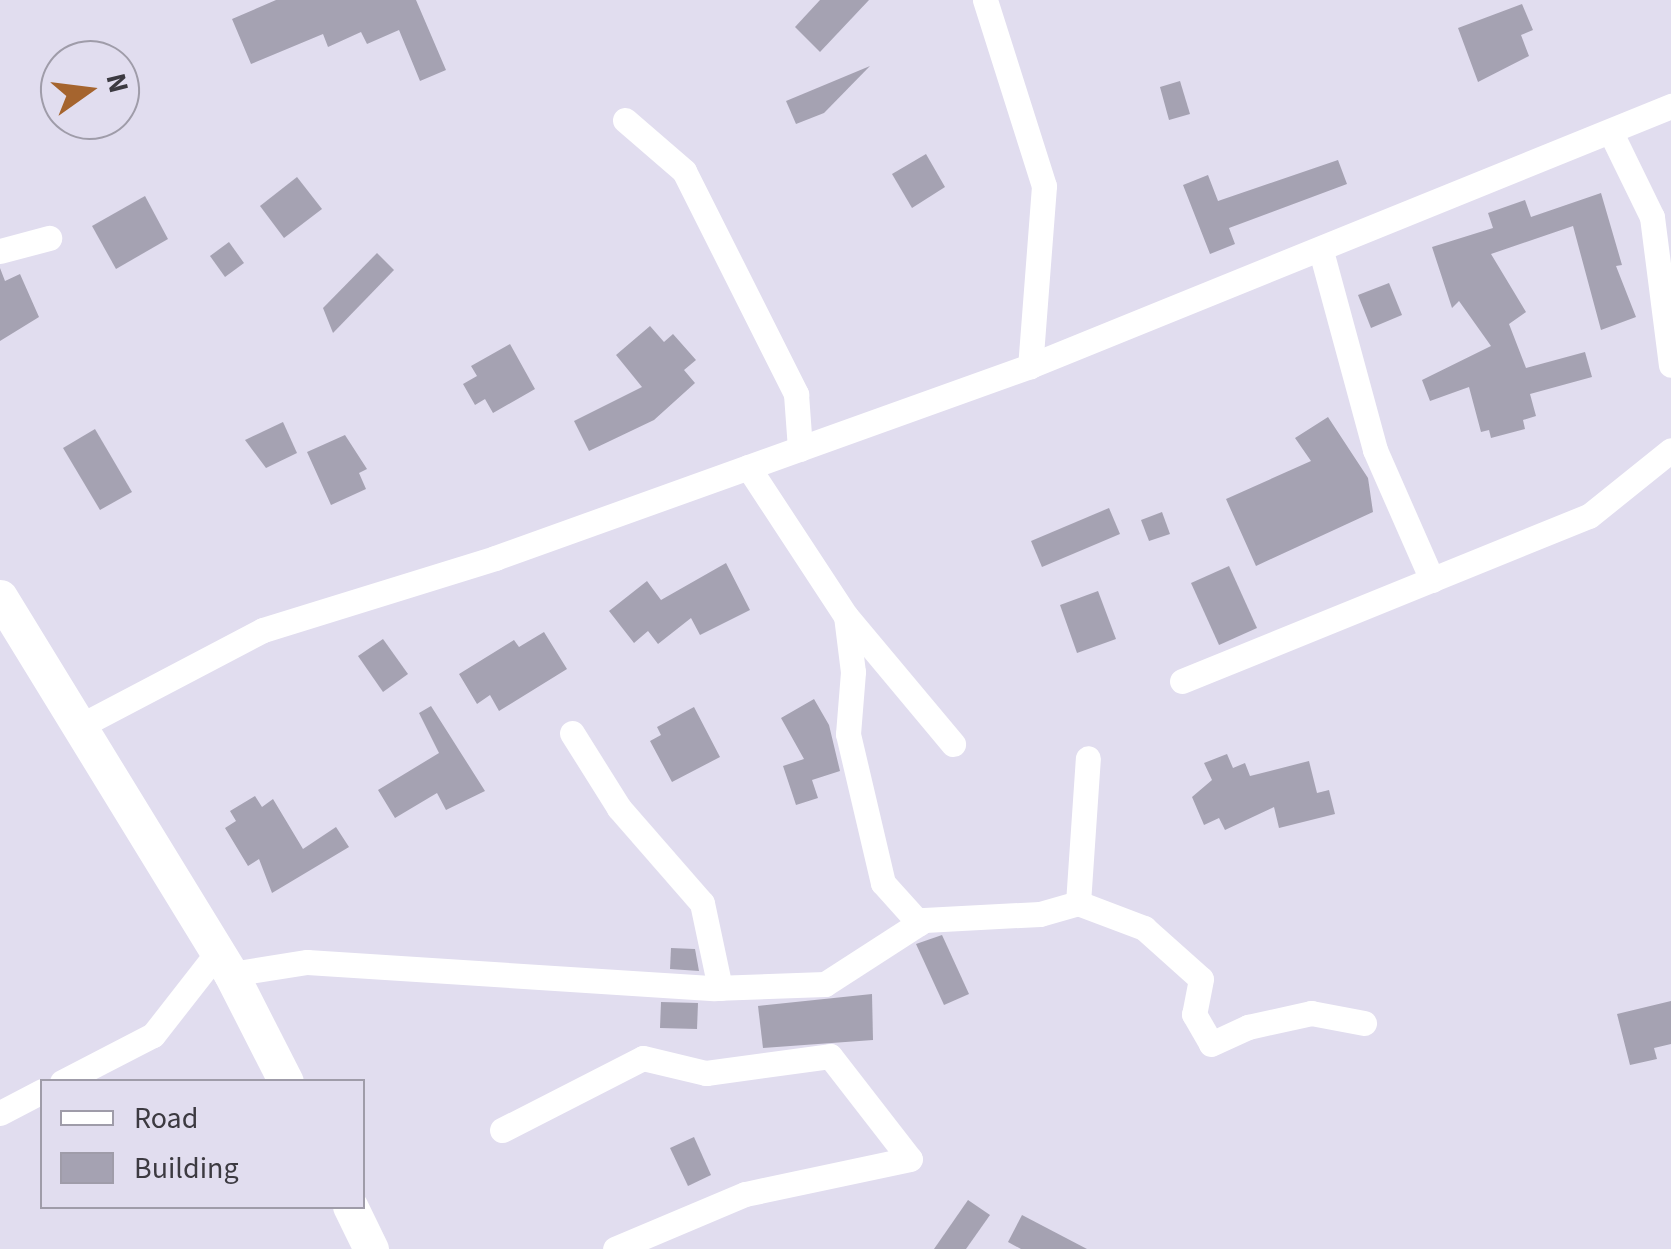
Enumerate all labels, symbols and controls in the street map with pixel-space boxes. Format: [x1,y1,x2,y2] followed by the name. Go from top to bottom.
[40,40,140,140] north arrow
[96,69,139,97] text: N
[40,1079,365,1209] legend
[134,1097,198,1140] text: Road
[134,1147,239,1190] text: Building

